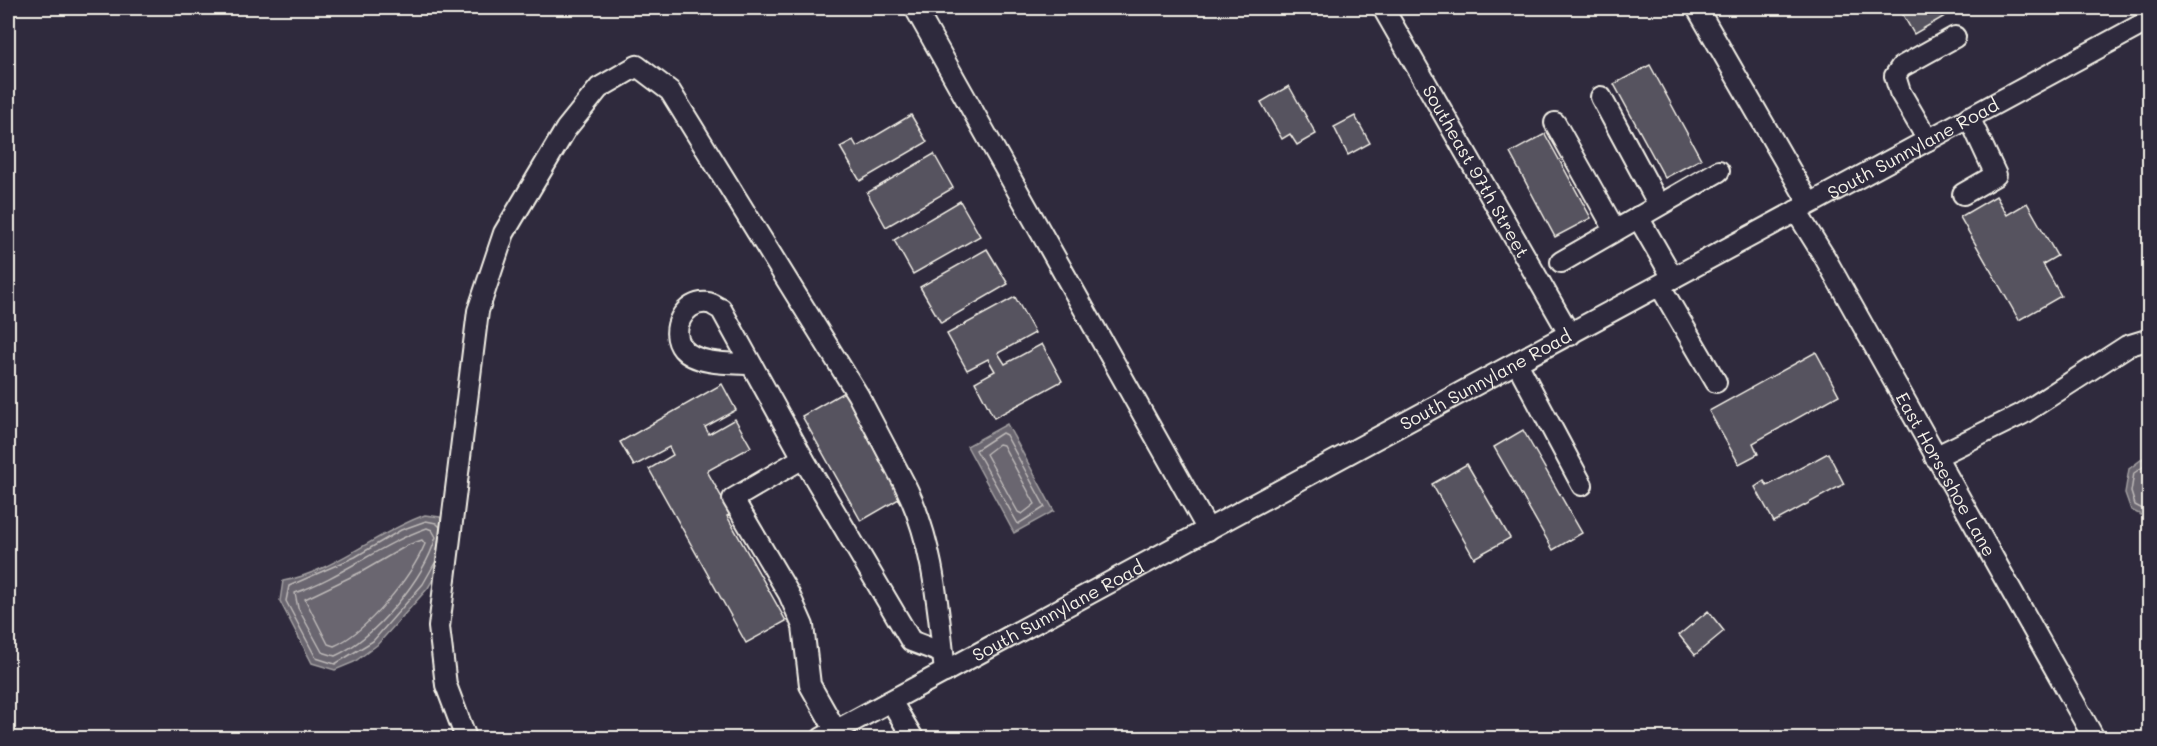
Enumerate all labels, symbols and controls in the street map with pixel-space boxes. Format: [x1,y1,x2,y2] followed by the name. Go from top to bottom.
[1417,80,1535,262] street label: Southeast 97th Street
[1823,92,2003,204] street label: South Sunnylane Road
[1395,323,1575,435] street label: South Sunnylane Road
[1891,388,2002,561] street label: East Horseshoe Lane
[968,554,1148,667] street label: South Sunnylane Road

